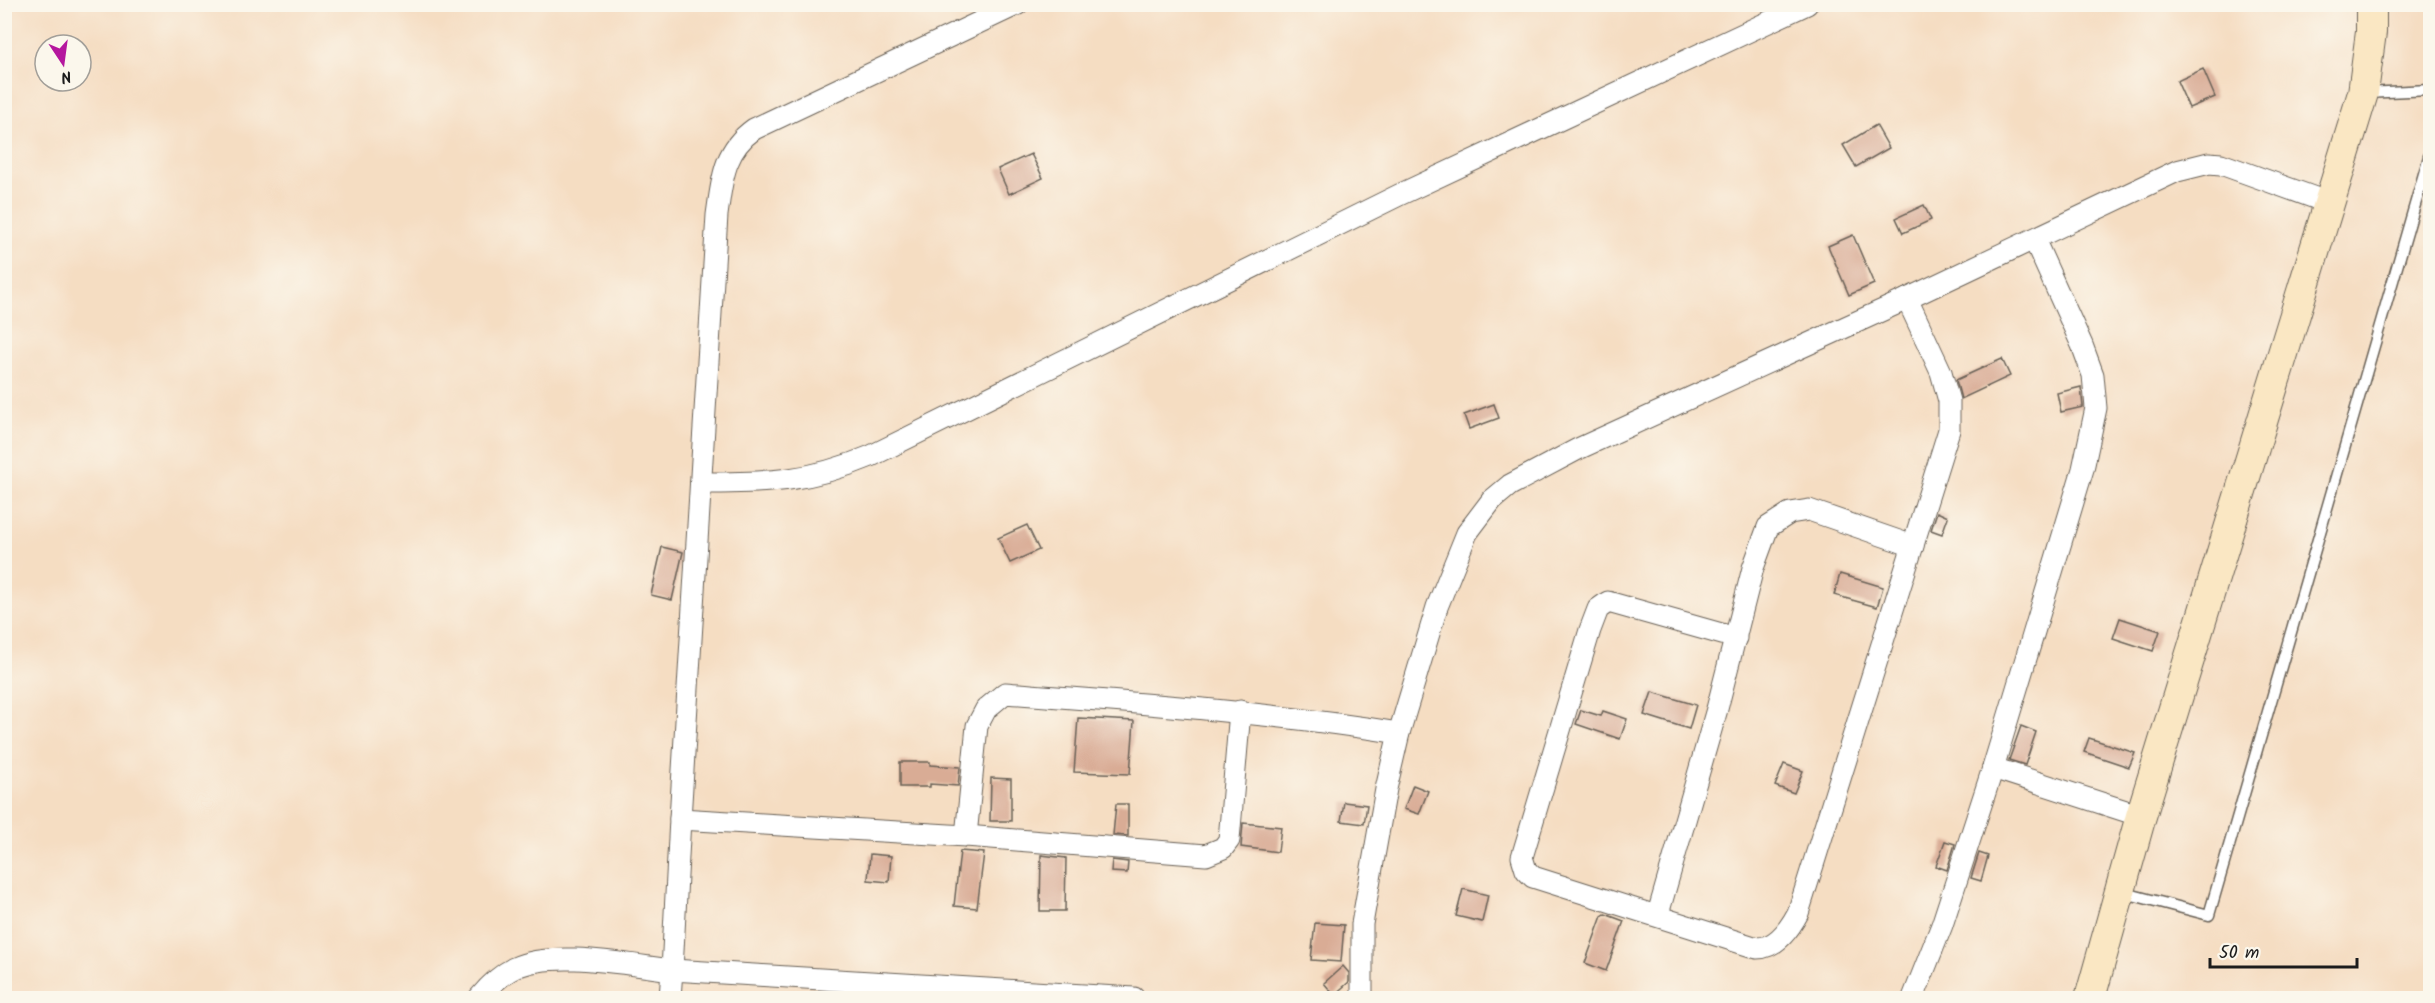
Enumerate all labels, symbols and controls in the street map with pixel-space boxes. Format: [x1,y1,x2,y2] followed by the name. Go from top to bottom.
[33,33,93,93] north arrow
[58,63,74,89] text: N
[2210,931,2357,969] scale bar
[2219,939,2259,968] text: 50 m

